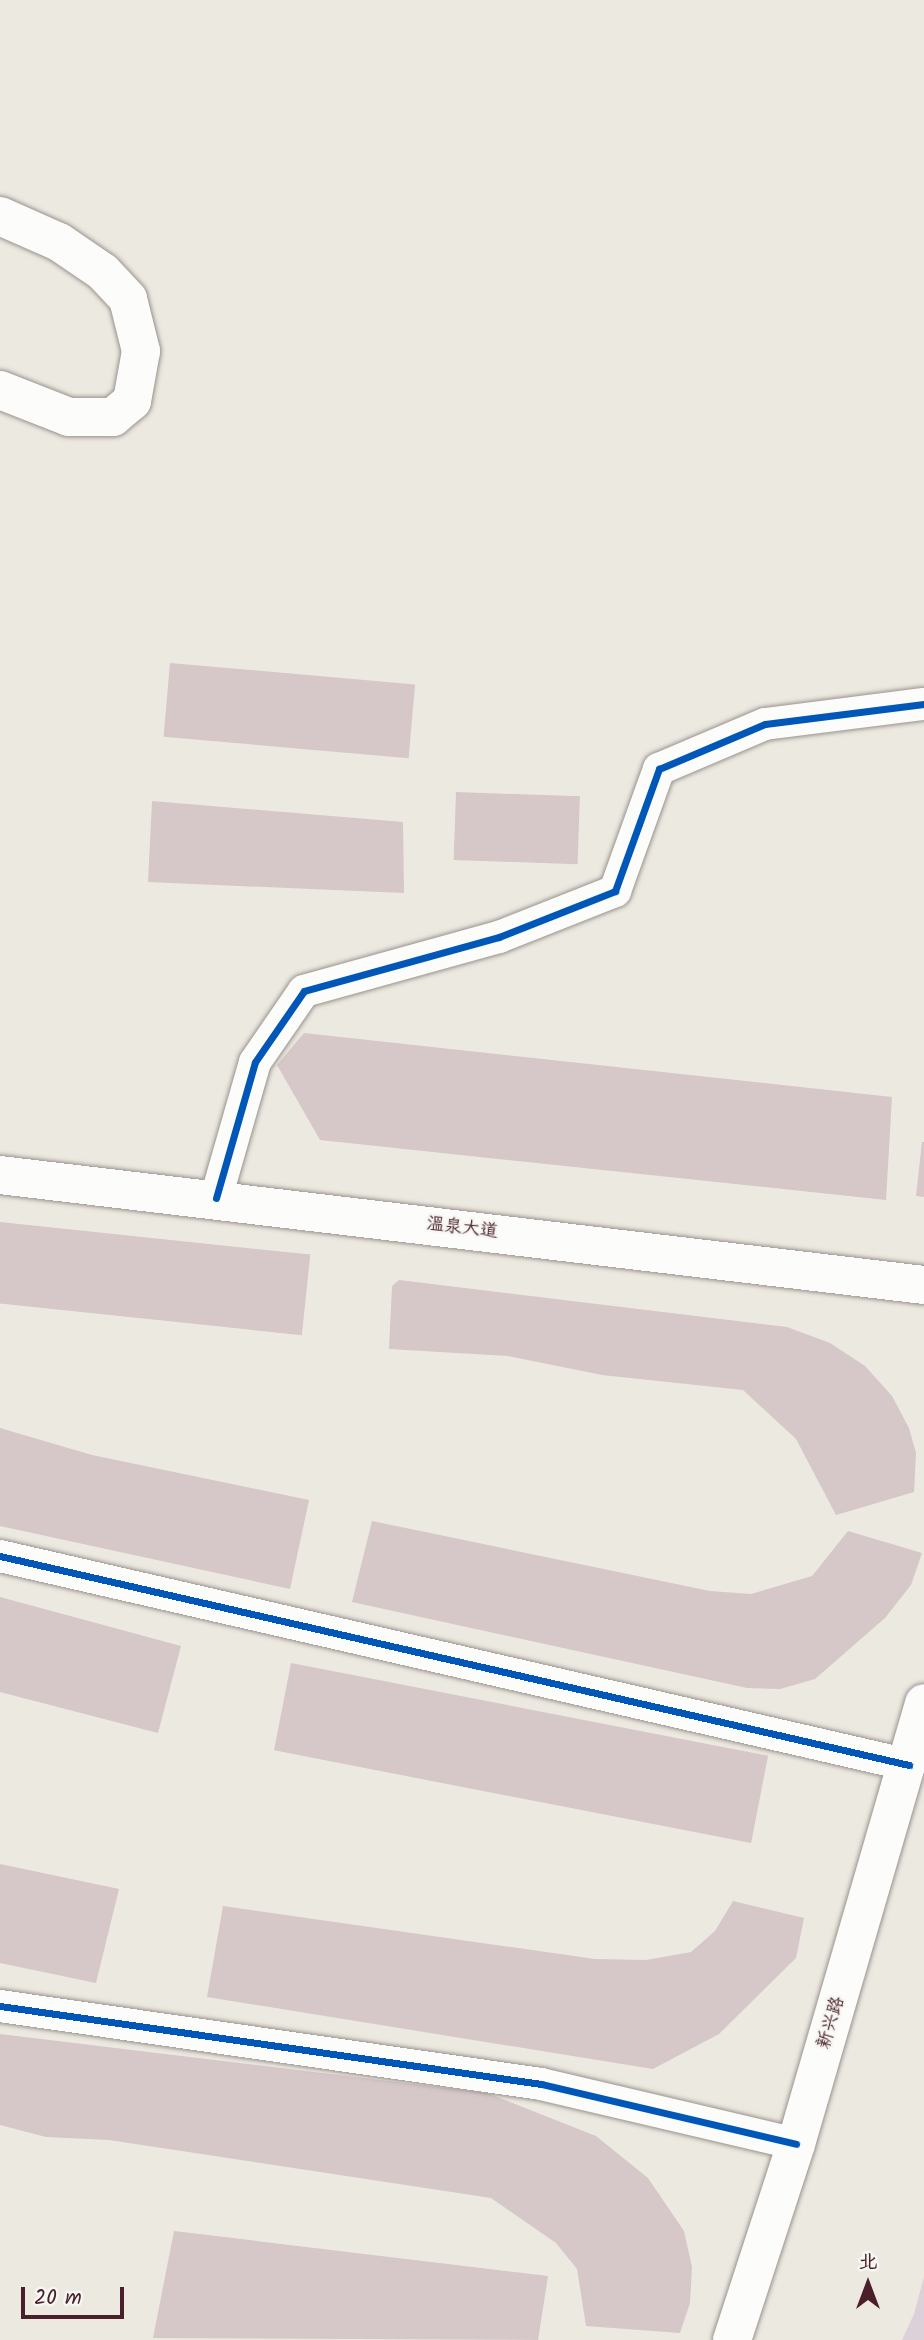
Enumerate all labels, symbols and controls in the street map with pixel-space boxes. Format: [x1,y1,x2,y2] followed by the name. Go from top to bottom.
[425,1214,499,1244] street label: 温泉大道
[814,1994,850,2052] street label: 新兴路
[858,2248,878,2278] text: 北
[833,2249,903,2319] north arrow
[24,2274,128,2318] scale bar
[34,2282,82,2315] text: 20 m

